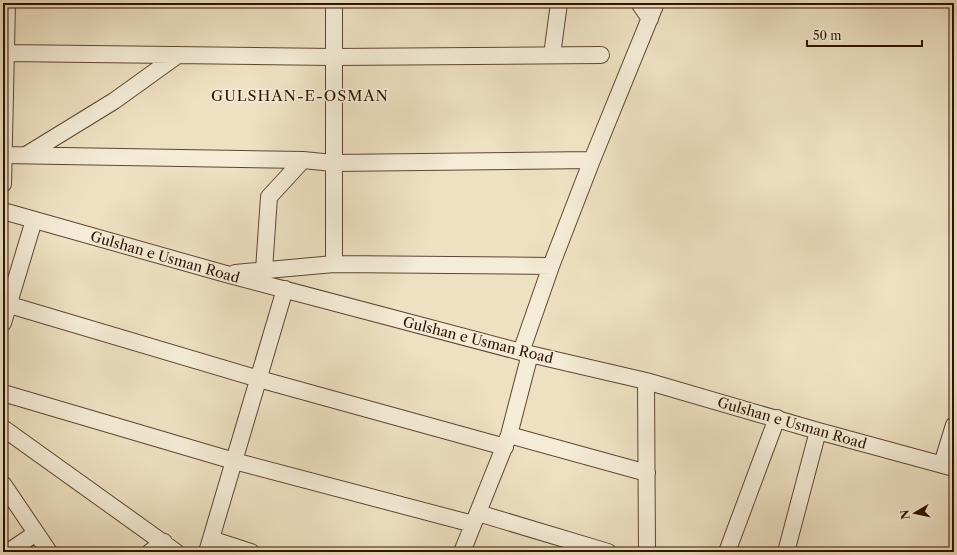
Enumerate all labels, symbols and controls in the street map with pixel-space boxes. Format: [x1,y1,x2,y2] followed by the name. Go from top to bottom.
[807,22,922,48] scale bar
[813,28,842,43] text: 50 m
[211,86,389,105] district label: GULSHAN-E-OSMAN
[88,227,242,287] street label: Gulshan e Usman Road
[401,313,556,368] street label: Gulshan e Usman Road
[715,393,869,453] street label: Gulshan e Usman Road
[895,493,935,533] north arrow
[897,508,913,520] text: N

